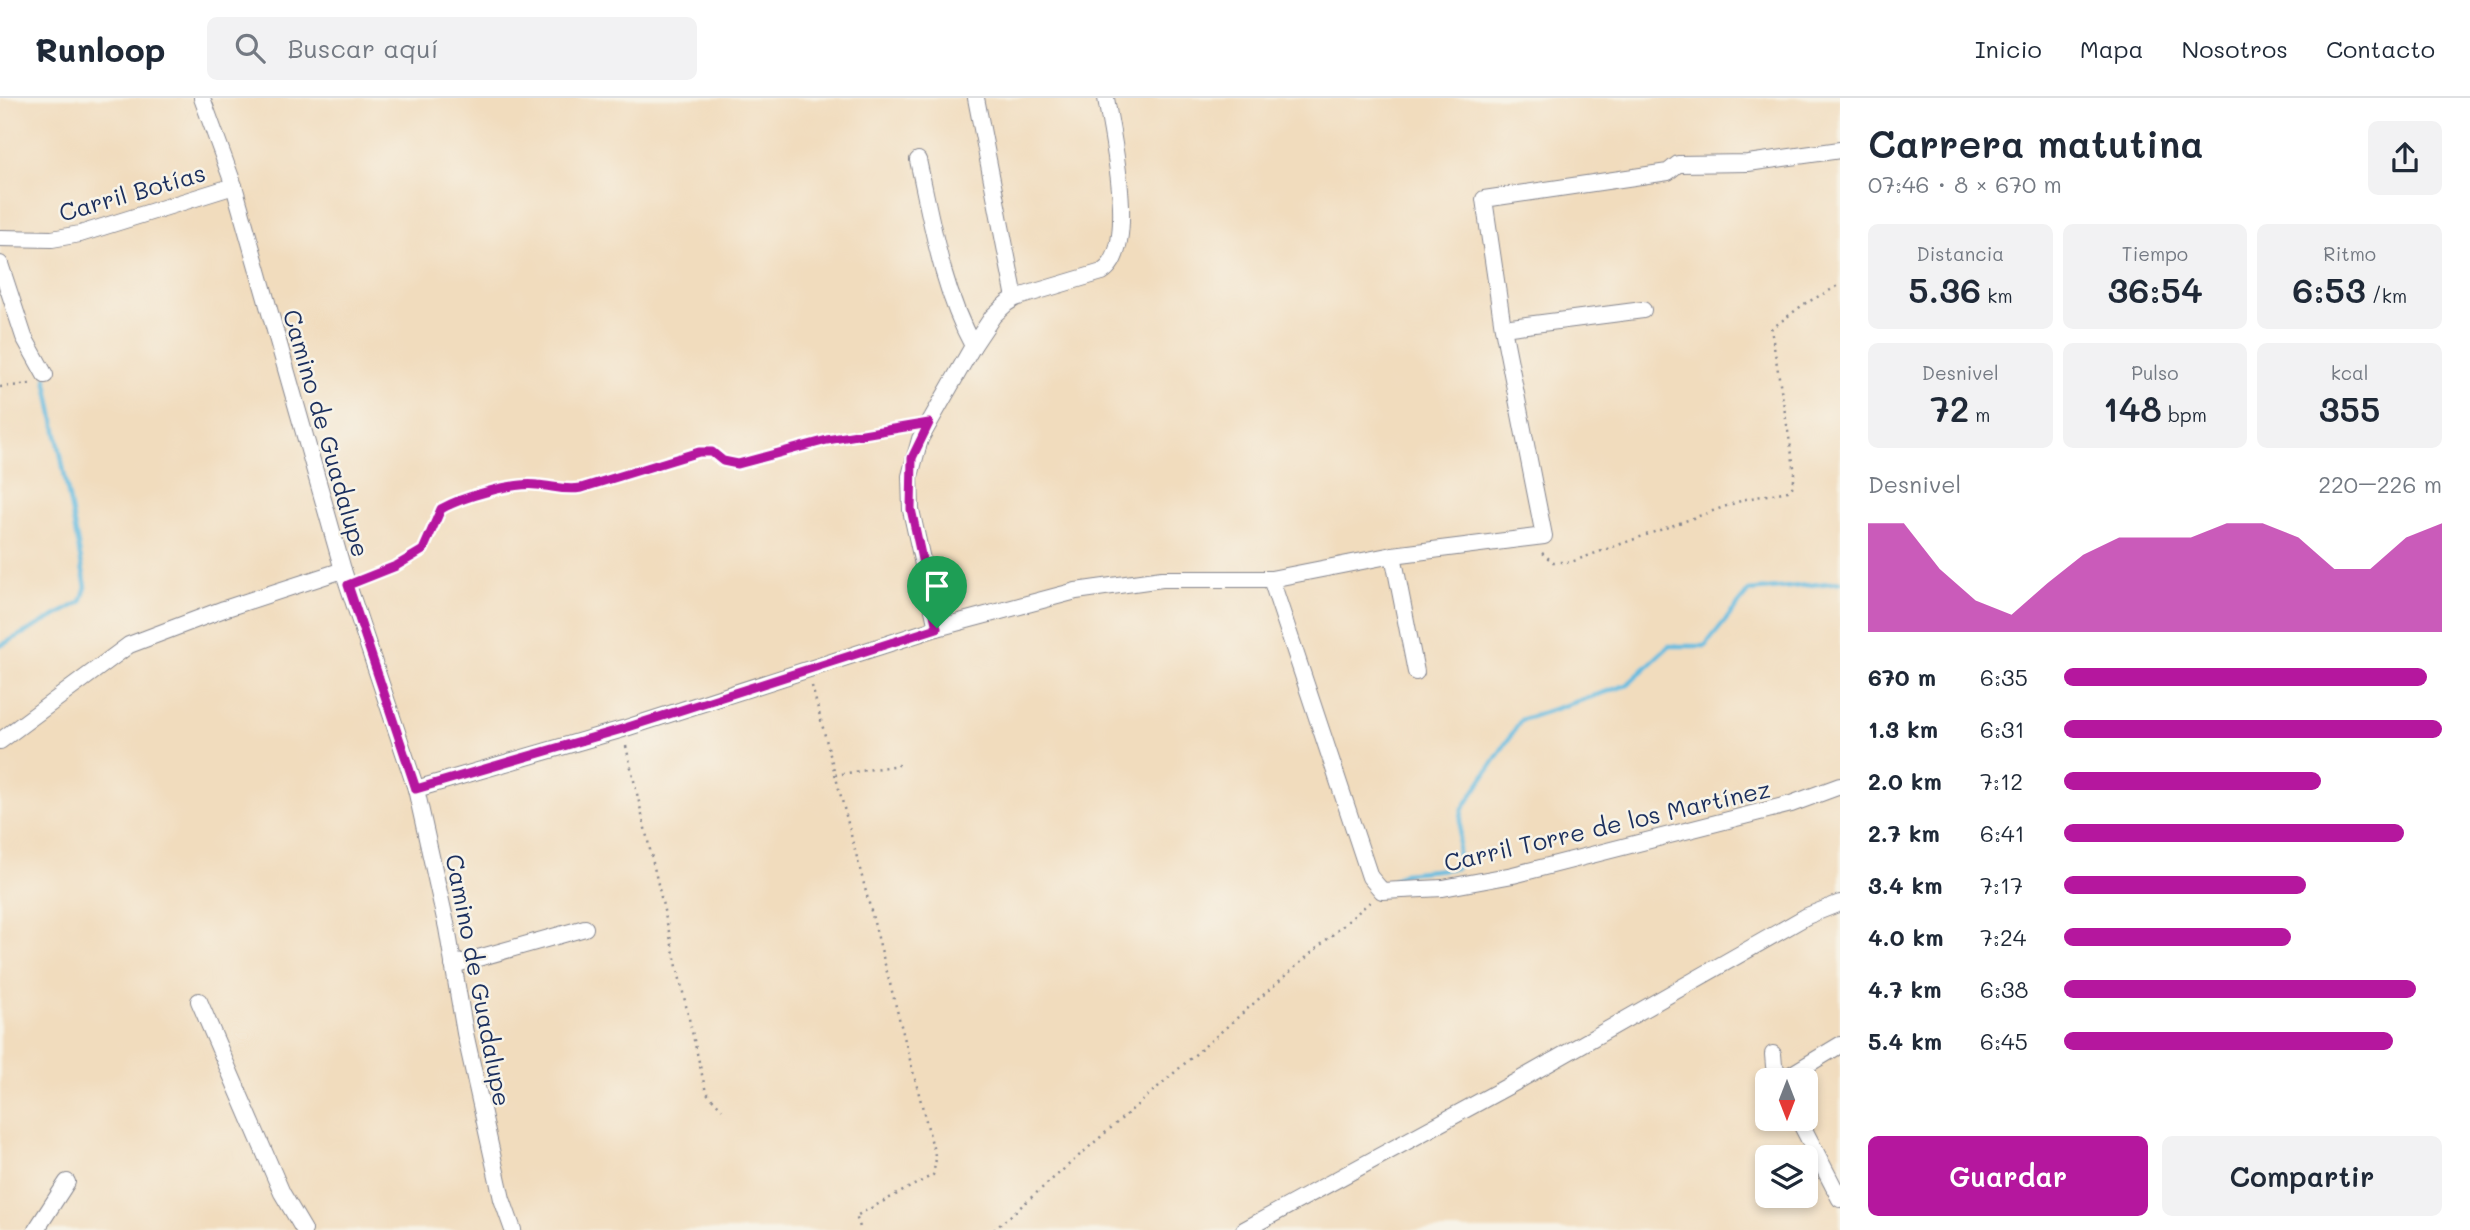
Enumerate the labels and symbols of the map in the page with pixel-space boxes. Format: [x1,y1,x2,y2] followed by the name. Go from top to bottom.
[55,156,209,228] street label: Carril Botías
[277,306,377,560] street label: Camino de Guadalupe
[907,556,967,628] pin
[1441,772,1773,878] street label: Carril Torre de los Martínez
[439,851,519,1109] street label: Camino de Guadalupe
[1755,1068,1818,1130] north arrow

